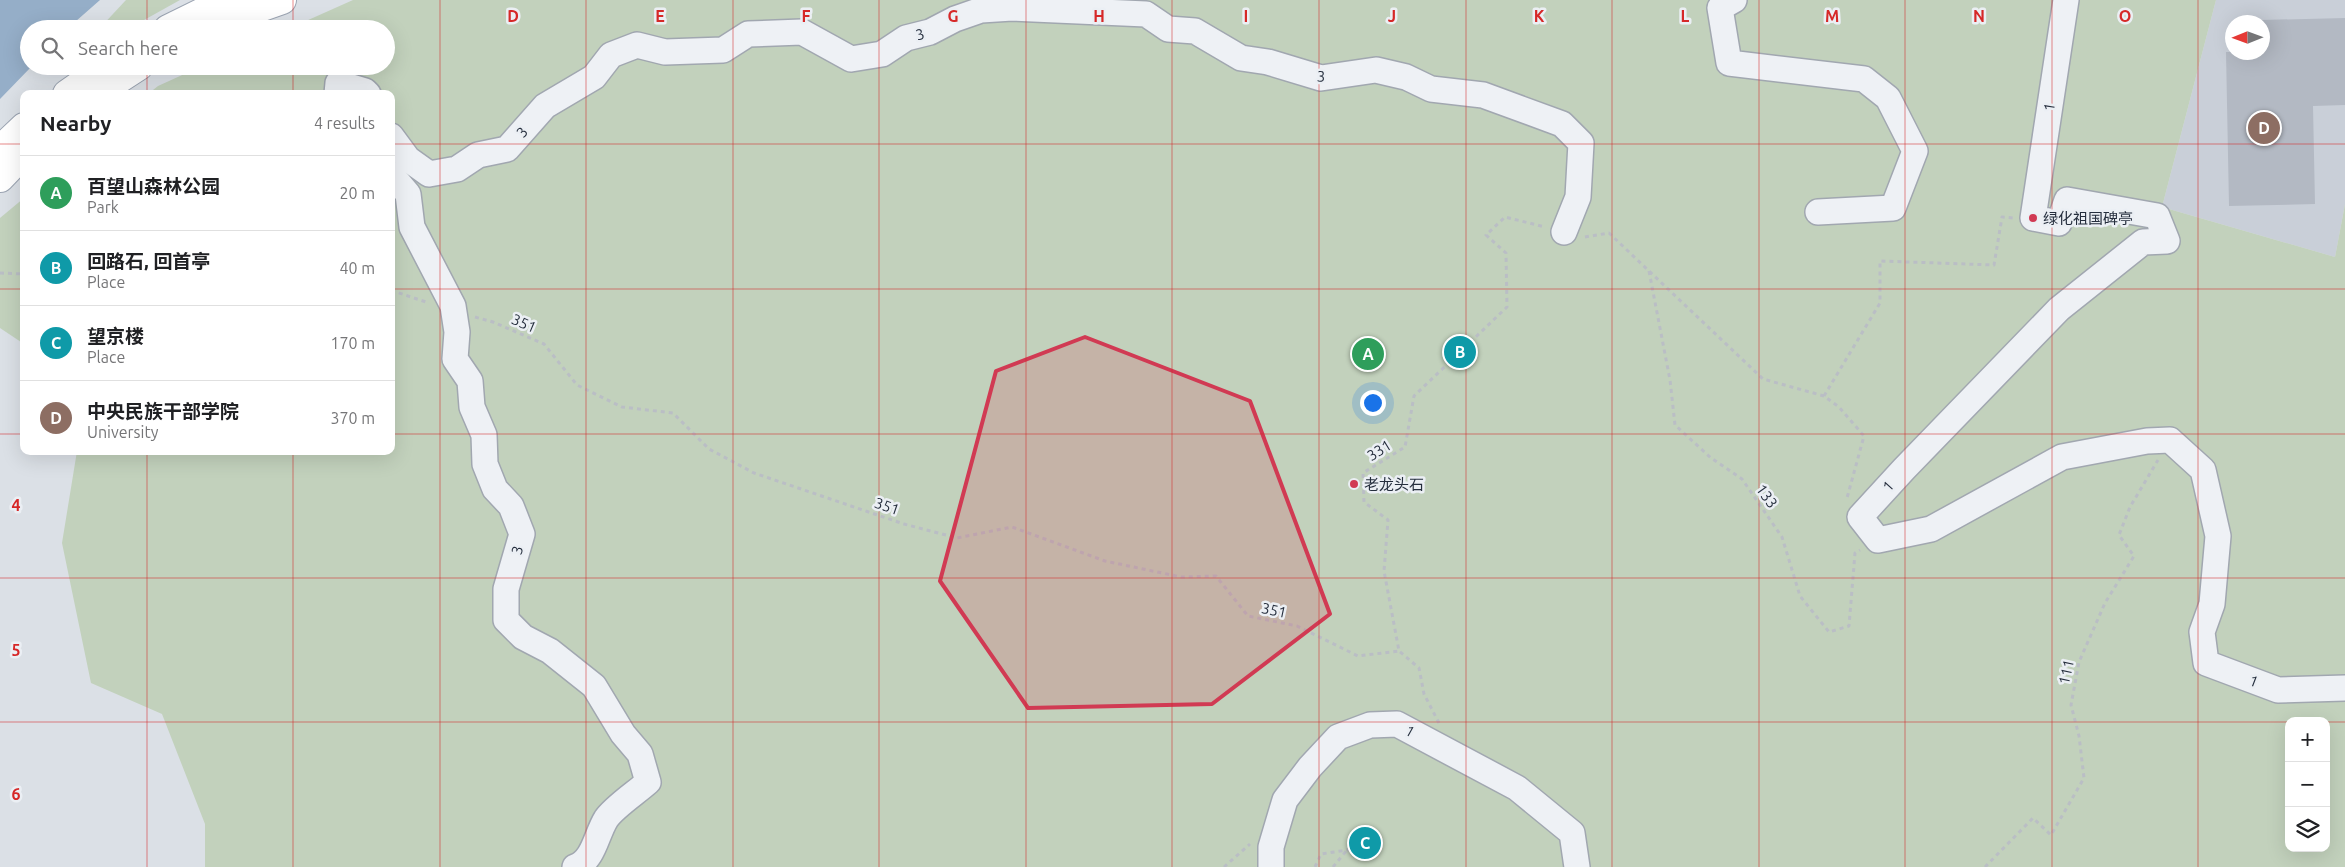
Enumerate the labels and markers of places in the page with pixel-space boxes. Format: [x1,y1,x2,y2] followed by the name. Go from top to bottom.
[2248,109,2280,147] pin: D
[2043,210,2133,227] place label: 绿化祖国碑亭
[2027,212,2039,224] marker: 绿化祖国碑亭
[1444,333,1476,371] pin: B
[1352,335,1384,373] pin: A
[1364,476,1424,493] place label: 老龙头石
[1348,478,1360,490] marker: 老龙头石
[1349,824,1381,862] pin: C

